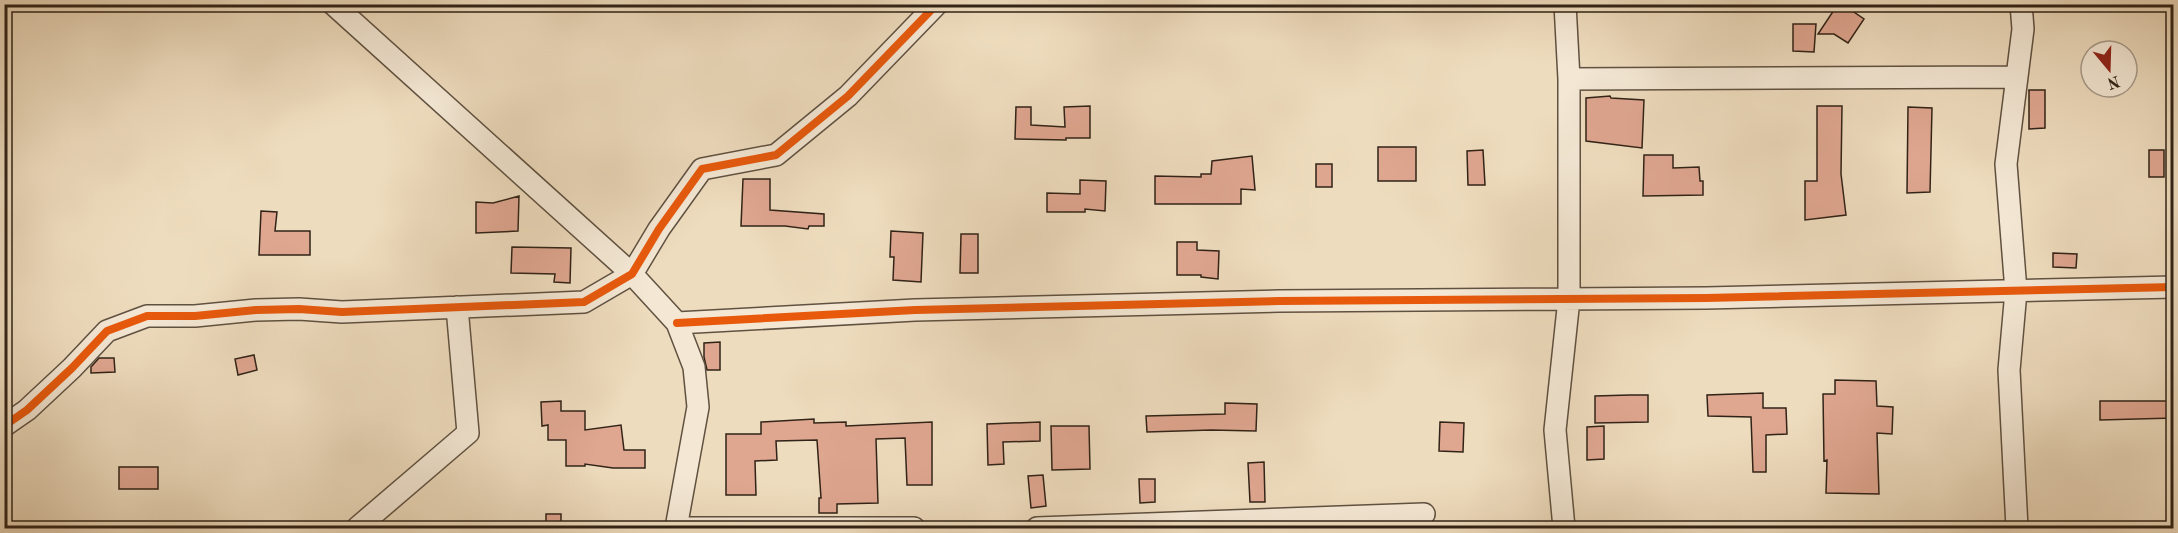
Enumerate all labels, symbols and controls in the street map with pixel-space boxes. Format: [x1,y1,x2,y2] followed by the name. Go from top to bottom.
[2079,39,2139,99] north arrow
[2104,72,2122,91] text: N

